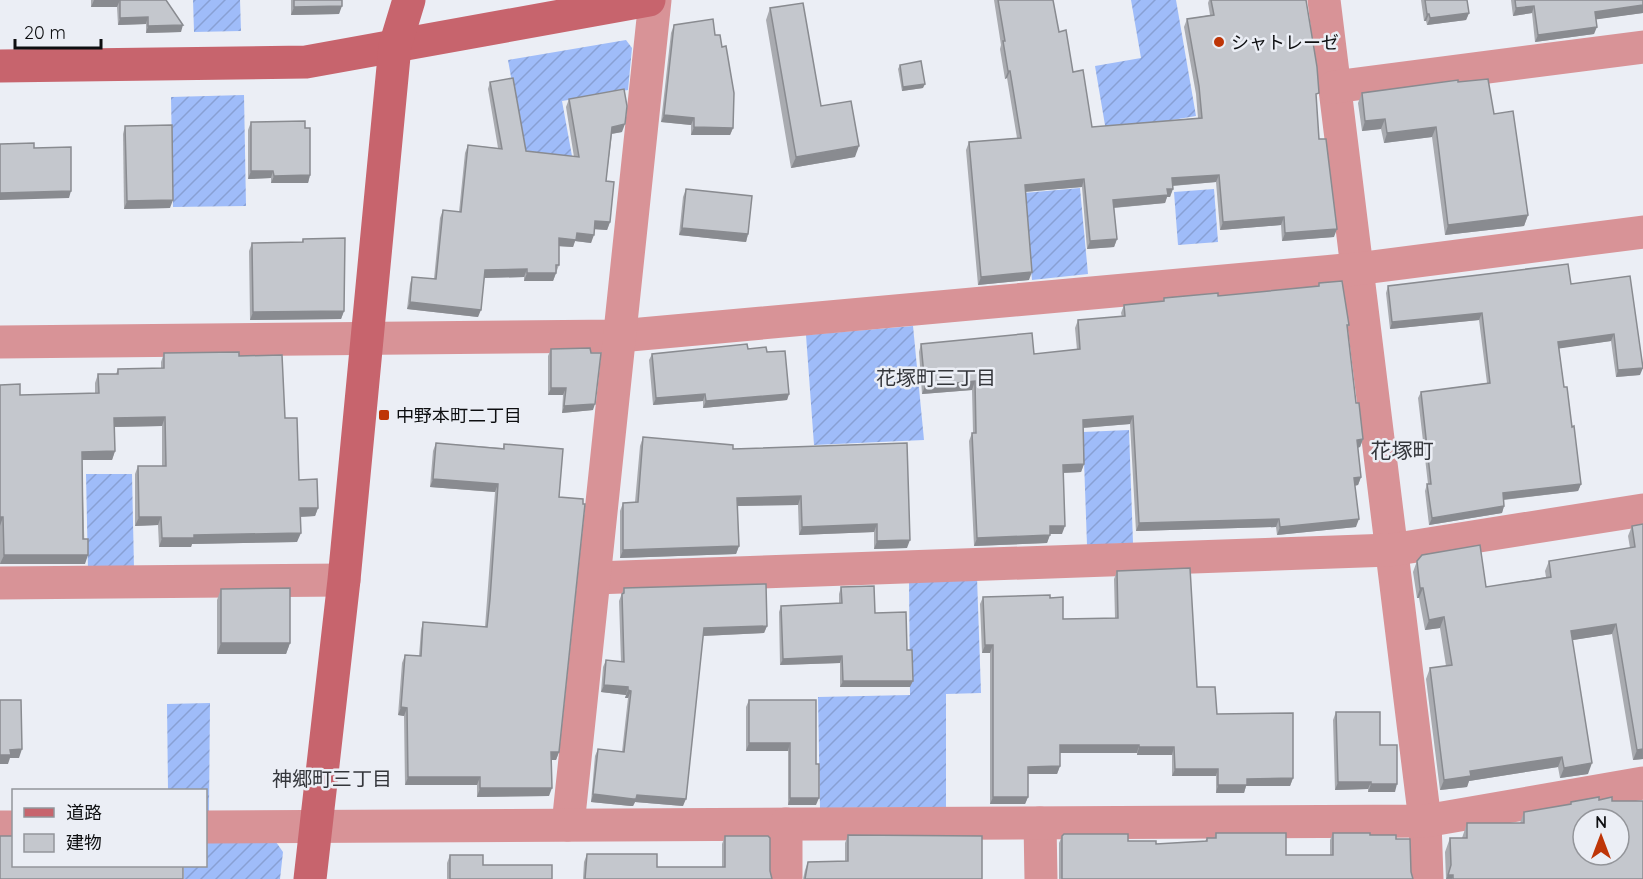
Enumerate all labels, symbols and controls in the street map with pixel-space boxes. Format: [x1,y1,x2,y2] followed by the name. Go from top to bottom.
[15,12,100,50] scale bar
[24,21,66,44] text: 20 m
[1231,31,1339,54] place label: シャトレーゼ
[1212,35,1226,49] marker: シャトレーゼ
[876,365,996,390] district label: 花塚町三丁目
[396,404,522,427] place label: 中野本町二丁目
[377,408,391,422] marker: 中野本町二丁目
[1371,437,1434,463] district label: 花塚町
[272,766,392,791] district label: 神郷町三丁目
[12,789,207,867] legend
[66,801,102,824] text: 道路
[1571,807,1631,867] north arrow
[1595,812,1607,832] text: N
[66,831,102,854] text: 建物

